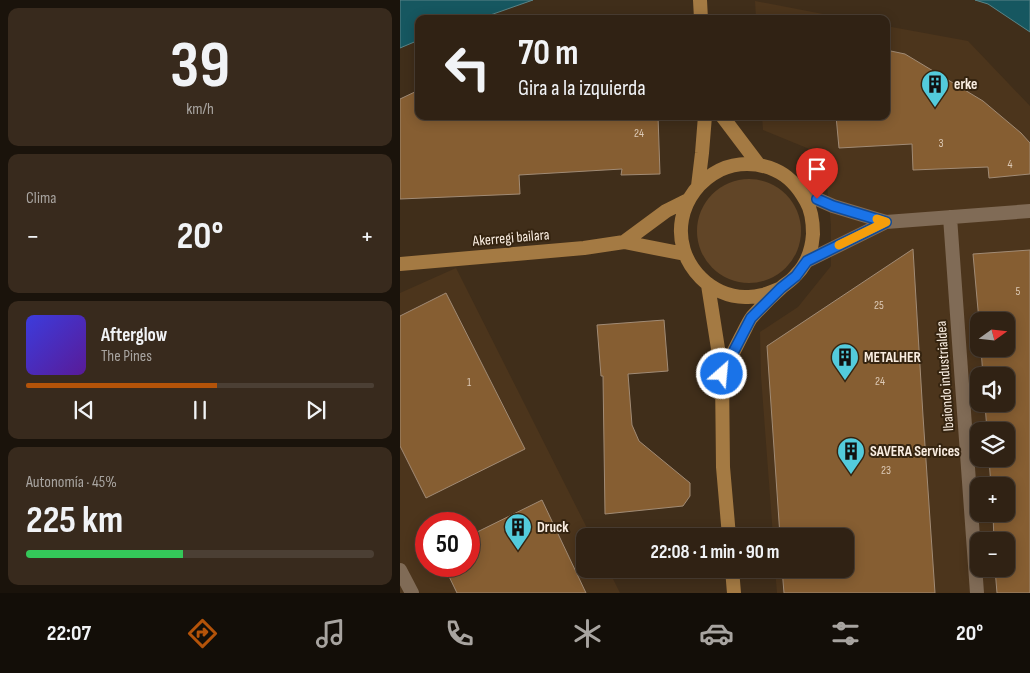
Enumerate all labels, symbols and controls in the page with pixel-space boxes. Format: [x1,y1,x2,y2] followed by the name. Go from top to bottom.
[170,28,230,106] text: 39
[518,32,578,75] text: 70 m
[435,35,500,100] icon: left
[920,69,950,108] building icon: erke
[518,75,646,102] text: Gira a la izquierda
[954,75,978,94] place label: erke
[186,100,214,119] text: km/h
[634,126,644,141] house number: 24
[938,136,944,151] house number: 3
[796,148,838,199] pin
[803,155,831,183] icon: arrive
[1007,157,1013,172] house number: 4
[26,189,56,208] text: Clima
[177,214,223,259] text: 20°
[26,220,40,253] text: −
[360,220,374,253] text: +
[471,225,550,251] street label: Akerregi bailara
[1016,284,1021,299] house number: 5
[874,298,884,313] house number: 25
[970,312,1015,358] north arrow
[970,312,1015,577] map controls
[932,320,958,432] street label: Ibaiondo industrialdea
[101,324,167,347] text: Afterglow
[830,342,860,381] building icon: METALHER
[101,347,152,366] text: The Pines
[695,347,747,399] position arrow
[864,348,921,367] place label: METALHER
[970,367,1015,412] button: sound
[875,374,885,389] house number: 24
[467,375,472,390] house number: 1
[70,396,98,424] icon: previous
[186,396,214,424] icon: pause
[302,396,330,424] icon: next
[970,422,1015,467] button: layers
[836,436,866,475] building icon: SAVERA Services
[870,442,960,461] place label: SAVERA Services
[881,463,891,478] house number: 23
[26,473,117,492] text: Autonomía · 45%
[970,477,1015,522] button: +
[26,498,123,543] text: 225 km
[415,512,480,577] speed limit sign: 50
[503,512,533,551] building icon: Druck
[537,518,569,537] place label: Druck
[970,532,1015,577] button: −
[651,541,779,564] text: 22:08 · 1 min · 90 m
[185,616,220,651] icon: directions
[313,616,348,651] icon: music
[442,616,477,651] icon: phone
[570,616,605,651] icon: climate
[699,616,734,651] icon: car
[828,616,863,651] icon: filters
[47,620,91,647] text: 22:07
[956,620,983,647] text: 20°

